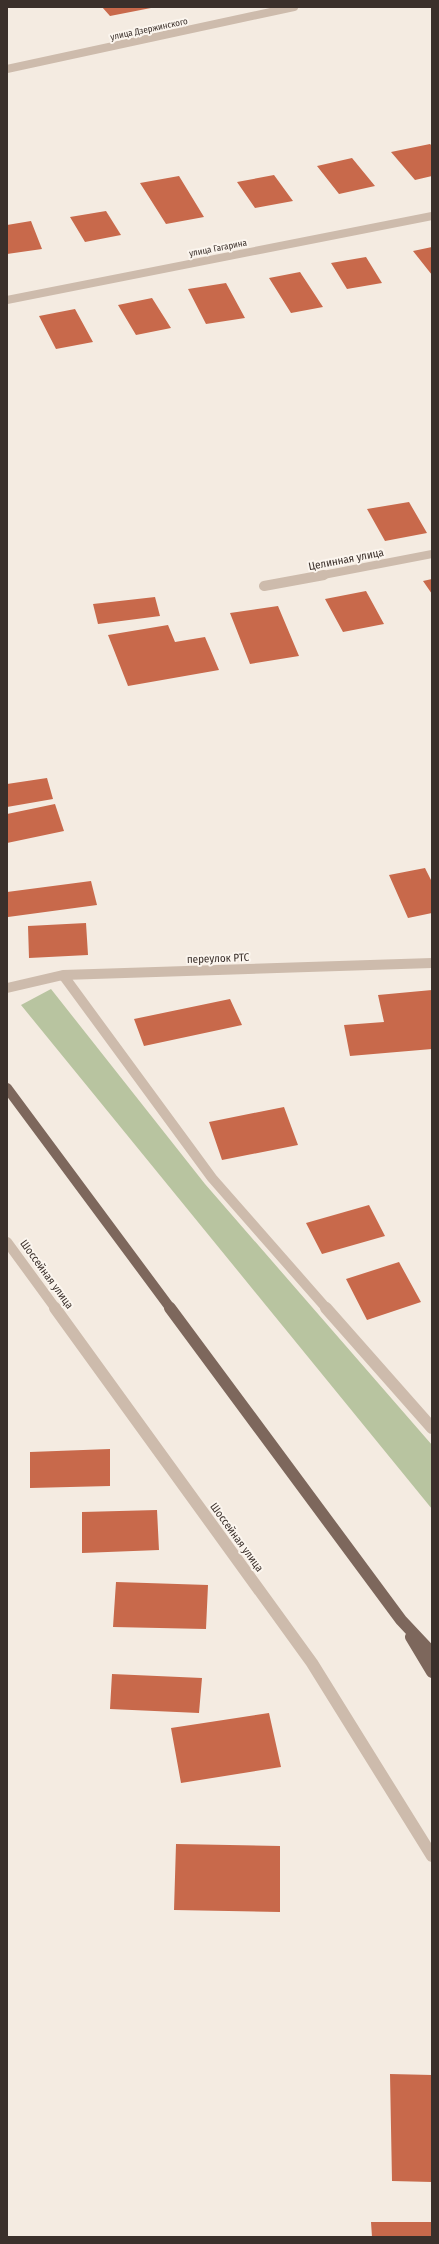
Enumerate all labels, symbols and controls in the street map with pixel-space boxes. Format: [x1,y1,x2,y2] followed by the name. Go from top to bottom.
[109,16,189,42] street label: улица Дзержинского
[188,237,248,259] street label: улица Гагарина
[307,546,385,573] street label: Целинная улица
[187,951,250,966] street label: переулок РТС
[17,1237,76,1311] street label: Шоссейная улица
[207,1500,266,1574] street label: Шоссейная улица

